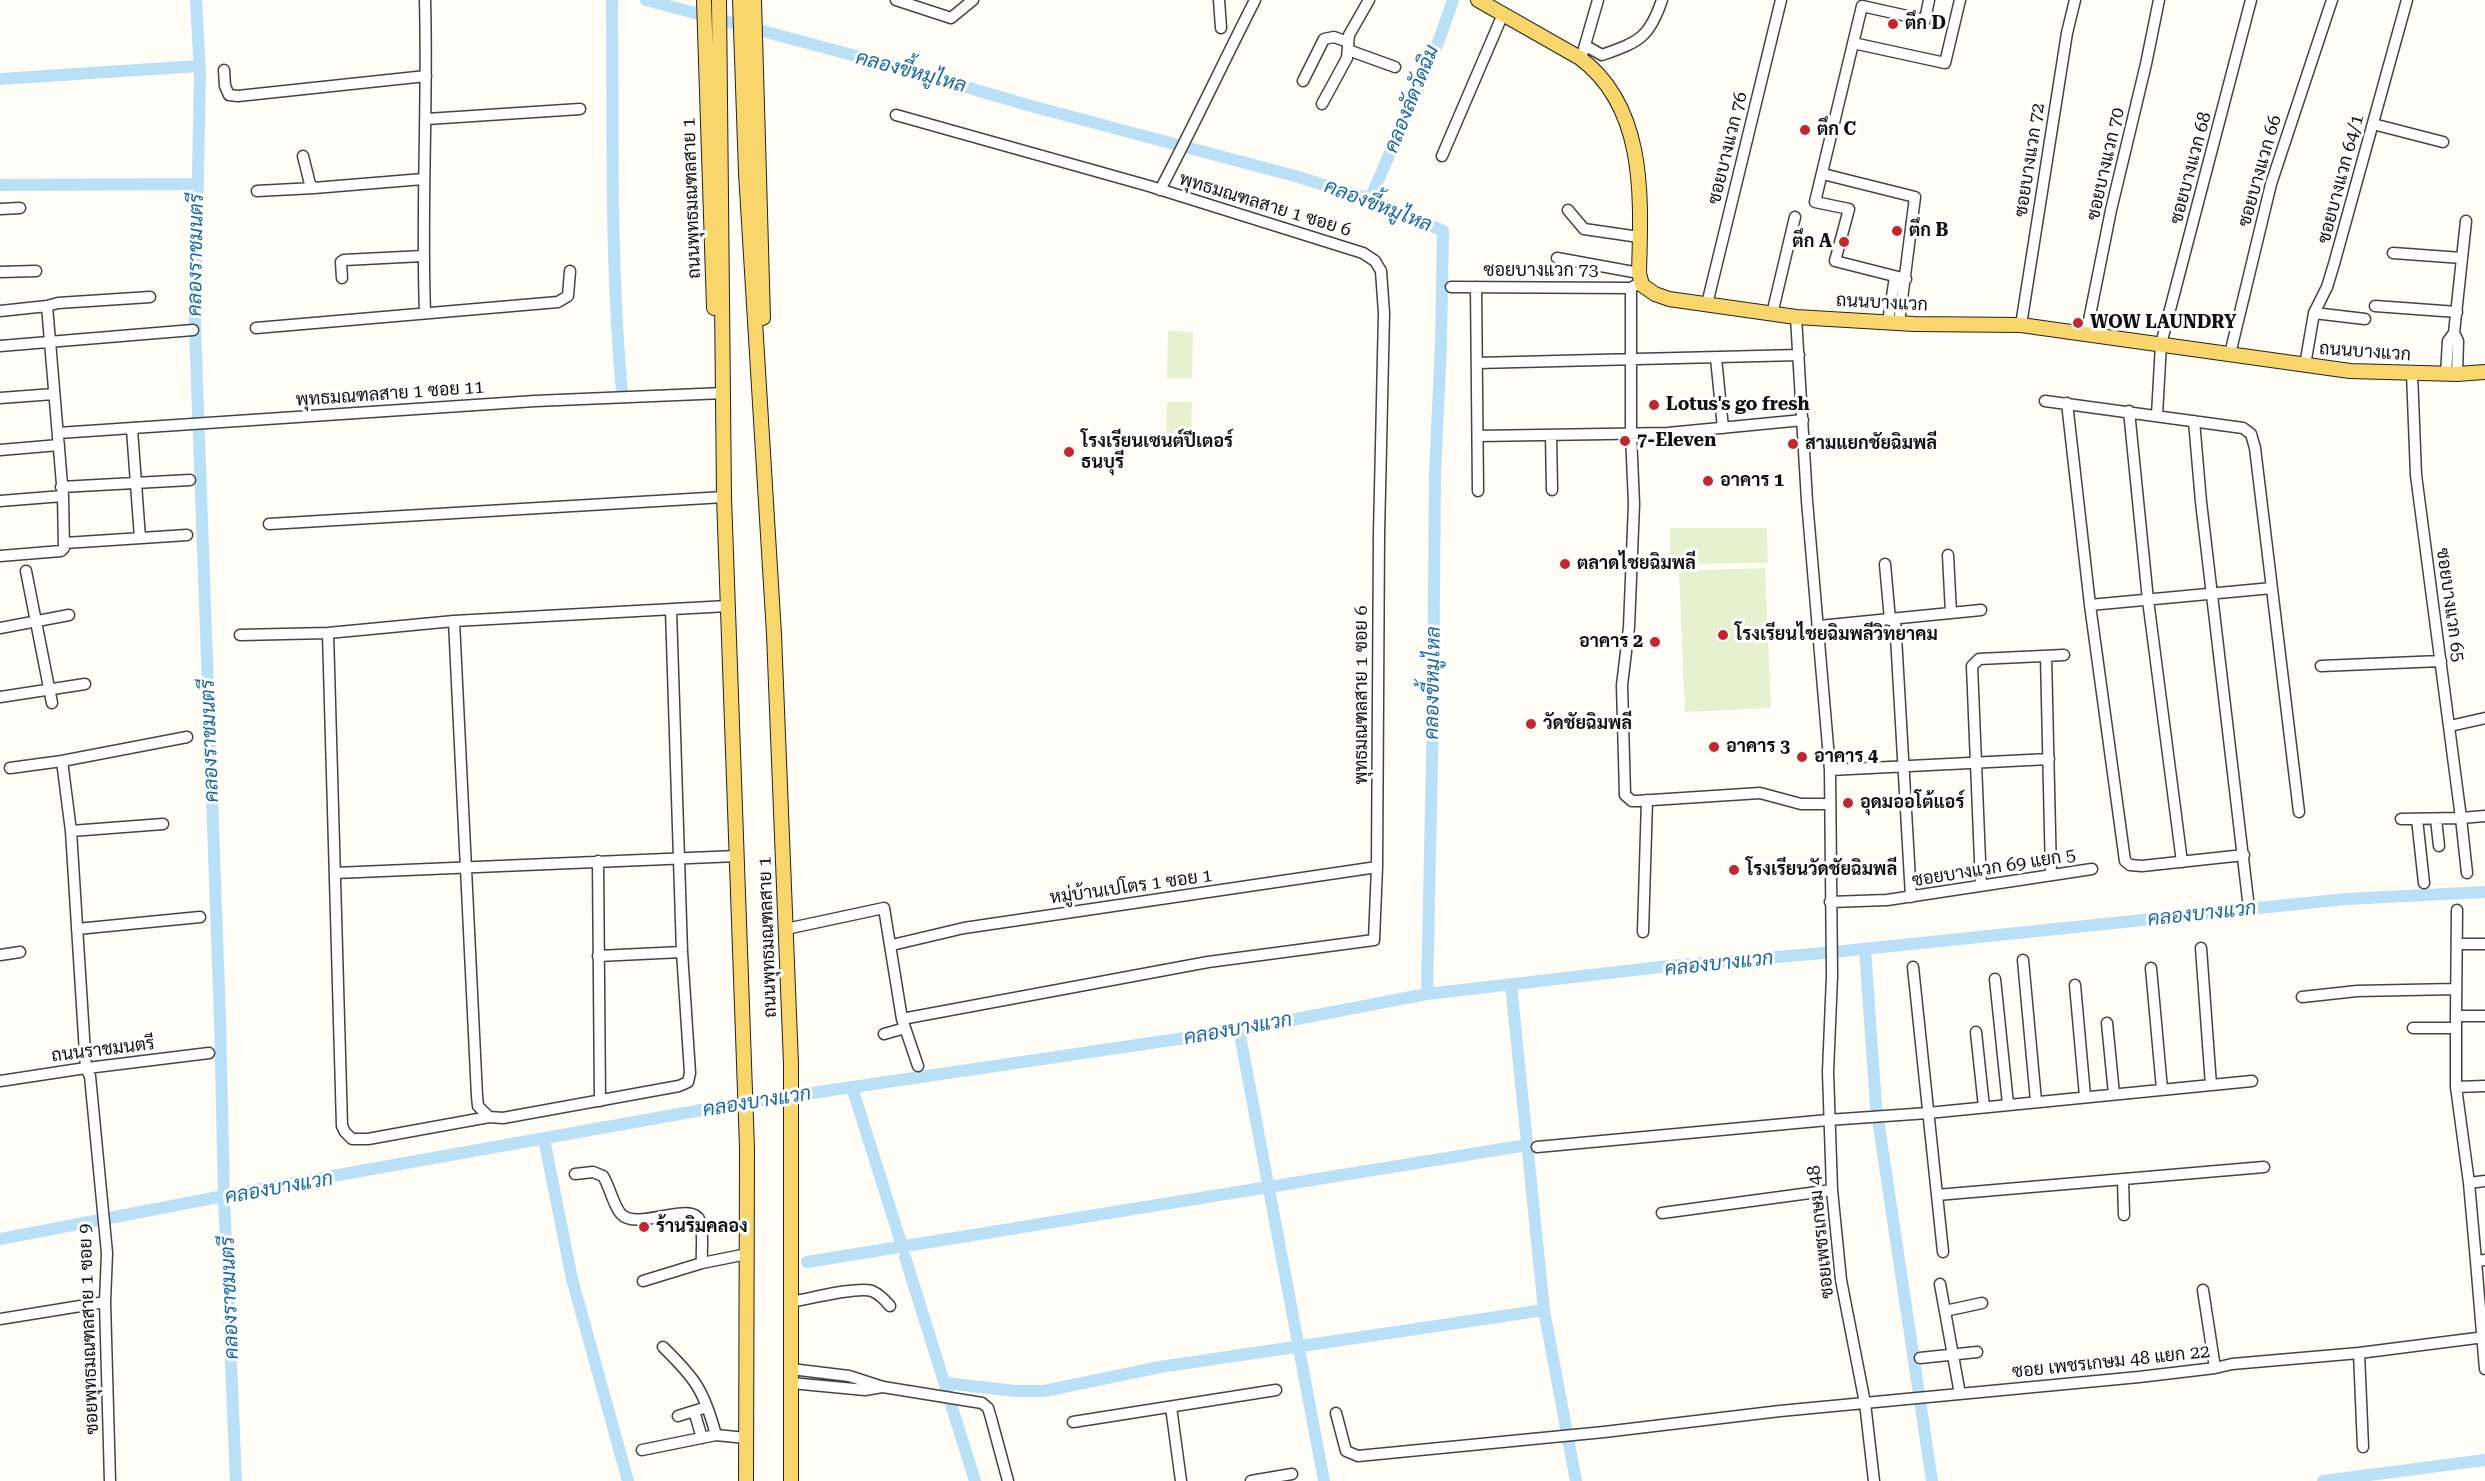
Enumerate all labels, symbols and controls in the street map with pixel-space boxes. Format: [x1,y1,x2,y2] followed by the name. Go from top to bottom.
[1905,13,1946,35] place label: ตึก D
[1886,17,1900,31] marker: ตึก D
[1380,42,1444,156] water label: คลองลัดวัดฉิม
[853,46,969,98] water label: คลองขี้หมูไหล
[1704,90,1752,206] street label: ซอยบางแวก 76
[2010,101,2050,219] street label: ซอยบางแวก 72
[2083,105,2129,223] street label: ซอยบางแวก 70
[2166,110,2216,226] street label: ซอยบางแวก 68
[2313,112,2369,246] street label: ซอยบางแวก 64/1
[2234,113,2286,229] street label: ซอยบางแวก 66
[678,117,706,279] street label: ถนนพุทธมณฑลสาย 1
[1817,119,1856,141] place label: ตึก C
[1798,123,1812,137] marker: ตึก C
[1176,169,1354,241] street label: พุทธมณฑลสาย 1 ซอย 6
[1321,174,1435,238] water label: คลองขี้หมูไหล
[183,193,209,317] water label: คลองราชมนตรี
[1909,220,1949,242] place label: ตึก B
[1890,224,1904,238] marker: ตึก B
[1792,231,1832,253] place label: ตึก A
[1837,235,1851,249] marker: ตึก A
[1483,260,1599,282] street label: ซอยบางแวก 73
[1836,290,1928,316] street label: ถนนบางแวก
[2090,312,2237,334] place label: WOW LAUNDRY
[2071,316,2085,330] marker: WOW LAUNDRY
[2318,338,2412,366] street label: ถนนบางแวก
[295,377,485,411] street label: พุทธมณฑลสาย 1 ซอย 11
[1666,394,1810,416] place label: Lotus's go fresh
[1647,398,1661,412] marker: Lotus's go fresh
[1637,430,1716,452] place label: 7-Eleven
[1081,431,1233,474] place label: โรงเรียนเซนต์ปีเตอร์ ธนบุรี
[1805,433,1937,455] place label: สามแยกชัยฉิมพลี
[1618,434,1632,448] marker: 7-Eleven
[1786,437,1800,451] marker: สามแยกชัยฉิมพลี
[1062,445,1076,459] marker: โรงเรียนเซนต์ปีเตอร์ ธนบุรี
[1720,470,1784,492] place label: อาคาร 1
[1701,474,1715,488] marker: อาคาร 1
[2431,546,2469,664] street label: ซอยบางแวก 65
[1577,553,1696,575] place label: ตลาดไชยฉิมพลี
[1558,557,1572,571] marker: ตลาดไชยฉิมพลี
[1351,606,1373,784] street label: พุทธมณฑลสาย 1 ซอย 6
[1735,624,1938,646] place label: โรงเรียนไชยฉิมพลีวิทยาคม
[1420,626,1446,740] water label: คลองขี้หมูไหล
[1716,628,1730,642] marker: โรงเรียนไชยฉิมพลีวิทยาคม
[1579,631,1643,653] place label: อาคาร 2
[1648,635,1662,649] marker: อาคาร 2
[196,679,224,803] water label: คลองราชมนตรี
[1543,713,1632,735] place label: วัดชัยฉิมพลี
[1524,717,1538,731] marker: วัดชัยฉิมพลี
[1726,736,1790,758] place label: อาคาร 3
[1707,740,1721,754] marker: อาคาร 3
[1814,746,1878,768] place label: อาคาร 4
[1795,750,1809,764] marker: อาคาร 4
[1860,792,1964,814] place label: อุดมออโต้แอร์
[1841,796,1855,810] marker: อุดมออโต้แอร์
[1911,844,2077,892] street label: ซอยบางแวก 69 แยก 5
[754,856,782,1018] street label: ถนนพุทธมณฑลสาย 1
[1746,859,1897,881] place label: โรงเรียนวัดชัยฉิมพลี
[1727,863,1741,877] marker: โรงเรียนวัดชัยฉิมพลี
[1048,865,1214,909] street label: หมู่บ้านเปโตร 1 ซอย 1
[2146,896,2258,932] water label: คลองบางแวก
[1663,946,1775,982] water label: คลองบางแวก
[1182,1008,1294,1050] water label: คลองบางแวก
[50,1033,156,1067] street label: ถนนราชมนตรี
[701,1082,813,1122] water label: คลองบางแวก
[1803,1164,1839,1300] street label: ซอยเพชรเกษม 48
[223,1167,335,1209] water label: คลองบางแวก
[656,1216,748,1238] place label: ร้านริมคลอง
[637,1220,651,1234] marker: ร้านริมคลอง
[75,1223,103,1435] street label: ซอยพุทธมณฑลสาย 1 ซอย 9
[216,1236,244,1360] water label: คลองราชมนตรี
[2011,1341,2211,1383] street label: ซอย เพชรเกษม 48 แยก 22

